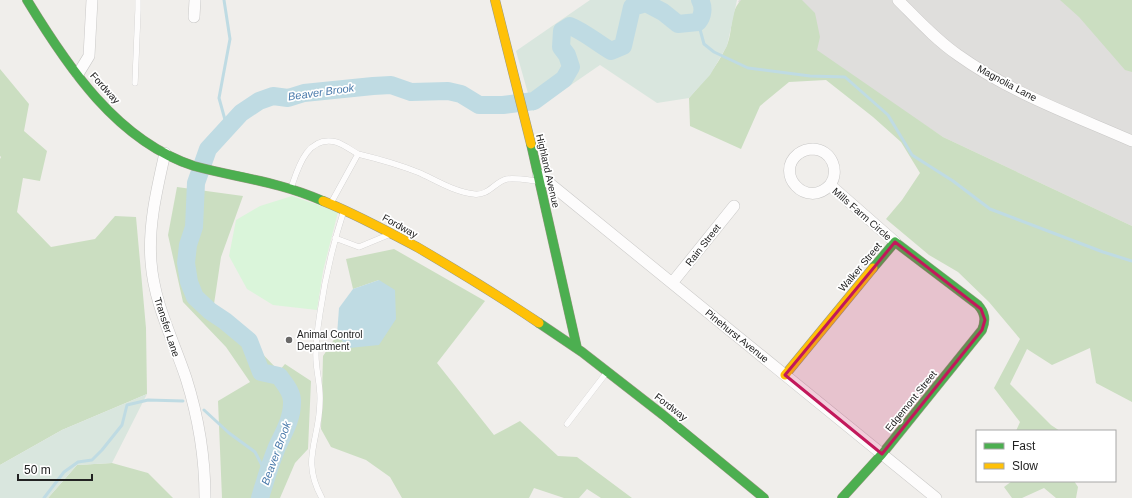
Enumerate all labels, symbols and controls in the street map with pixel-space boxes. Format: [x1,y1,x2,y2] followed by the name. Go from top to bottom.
[975,63,1039,103] street label: Magnolia Lane
[88,70,122,106] street label: Fordway
[287,81,355,103] water label: Beaver Brook
[534,133,562,209] street label: Highland Avenue
[830,185,894,243] street label: Mills Farm Circle
[381,212,419,240] street label: Fordway
[683,222,723,268] street label: Rain Street
[836,240,884,294] street label: Walker Street
[152,296,182,359] street label: Transfer Lane
[703,307,771,365] street label: Pinehurst Avenue
[297,329,363,352] place label: Animal Control Department
[284,335,294,345] marker: Animal Control Department
[883,368,939,434] street label: Edgemont Street
[653,391,689,423] street label: Fordway
[259,419,293,486] water label: Beaver Brook
[976,430,1116,482] legend
[1012,439,1036,453] text: Fast
[18,456,92,482] scale bar
[1012,459,1038,473] text: Slow
[24,463,51,477] text: 50 m

